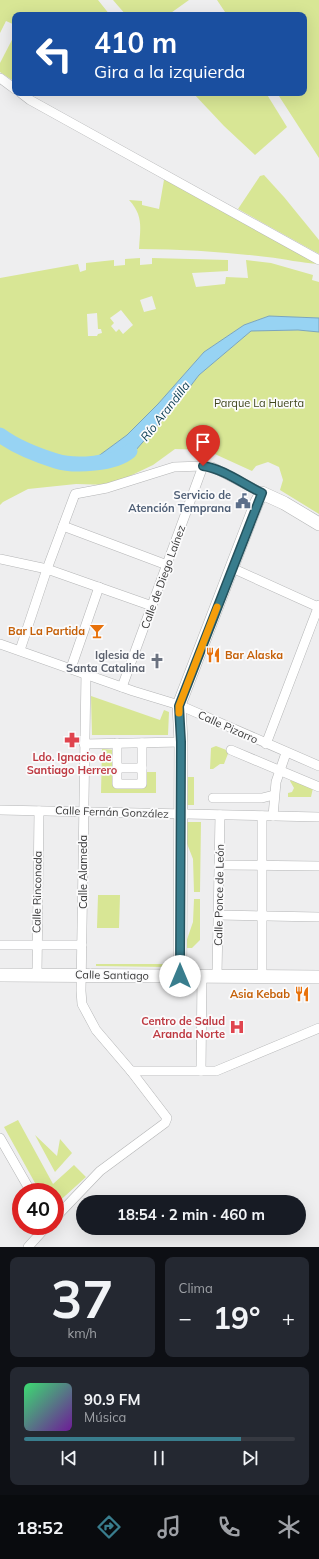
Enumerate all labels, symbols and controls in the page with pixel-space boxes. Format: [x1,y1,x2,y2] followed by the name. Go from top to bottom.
[94,25,177,60] text: 410 m
[28,28,80,80] icon: left
[94,60,245,83] text: Gira a la izquierda
[137,378,193,444] water label: Río Arandilla
[214,396,304,410] park label: Parque La Huerta
[186,425,220,466] pin
[192,431,214,453] icon: arrive
[128,488,231,515] place label: Servicio de Atención Temprana
[234,492,252,510] public building icon: Servicio de Atención Temprana
[138,523,188,631] street label: Calle de Diego Laínez
[88,622,106,640] bar icon: Bar La Partida
[8,624,85,638] place label: Bar La Partida
[204,646,222,664] restaurant icon: Bar Alaska
[66,648,145,675] place label: Iglesia de Santa Catalina
[225,648,283,662] place label: Bar Alaska
[148,652,166,670] church icon: Iglesia de Santa Catalina
[196,708,260,746] street label: Calle Pizarro
[63,731,81,749] pharmacy icon: Ldo. Ignacio de Santiago Herrero
[27,750,118,777] place label: Ldo. Ignacio de Santiago Herrero
[55,803,169,821] street label: Calle Fernán González
[76,835,90,909] street label: Calle Alameda
[211,844,227,946] street label: Calle Ponce de León
[29,851,45,933] street label: Calle Rinconada
[159,955,201,997] position arrow
[75,967,149,983] street label: Calle Santiago
[293,985,311,1003] restaurant icon: Asia Kebab
[230,987,290,1001] place label: Asia Kebab
[141,1014,225,1041] place label: Centro de Salud Aranda Norte
[228,1018,246,1036] hospital icon: Centro de Salud Aranda Norte
[12,1183,64,1235] speed limit sign: 40
[117,1205,265,1224] text: 18:54 · 2 min · 460 m
[51,1266,113,1331] text: 37
[179,1280,213,1296] text: Clima
[213,1299,260,1337] text: 19°
[179,1304,192,1332] text: −
[282,1304,295,1332] text: +
[68,1325,97,1341] text: km/h
[84,1390,140,1409] text: 90.9 FM
[84,1409,126,1425] text: Música
[58,1447,80,1469] icon: previous
[148,1447,170,1469] icon: pause
[239,1447,261,1469] icon: next
[95,1513,123,1541] icon: directions
[155,1513,183,1541] icon: music
[215,1513,243,1541] icon: phone
[275,1513,303,1541] icon: climate
[16,1516,64,1539] text: 18:52

